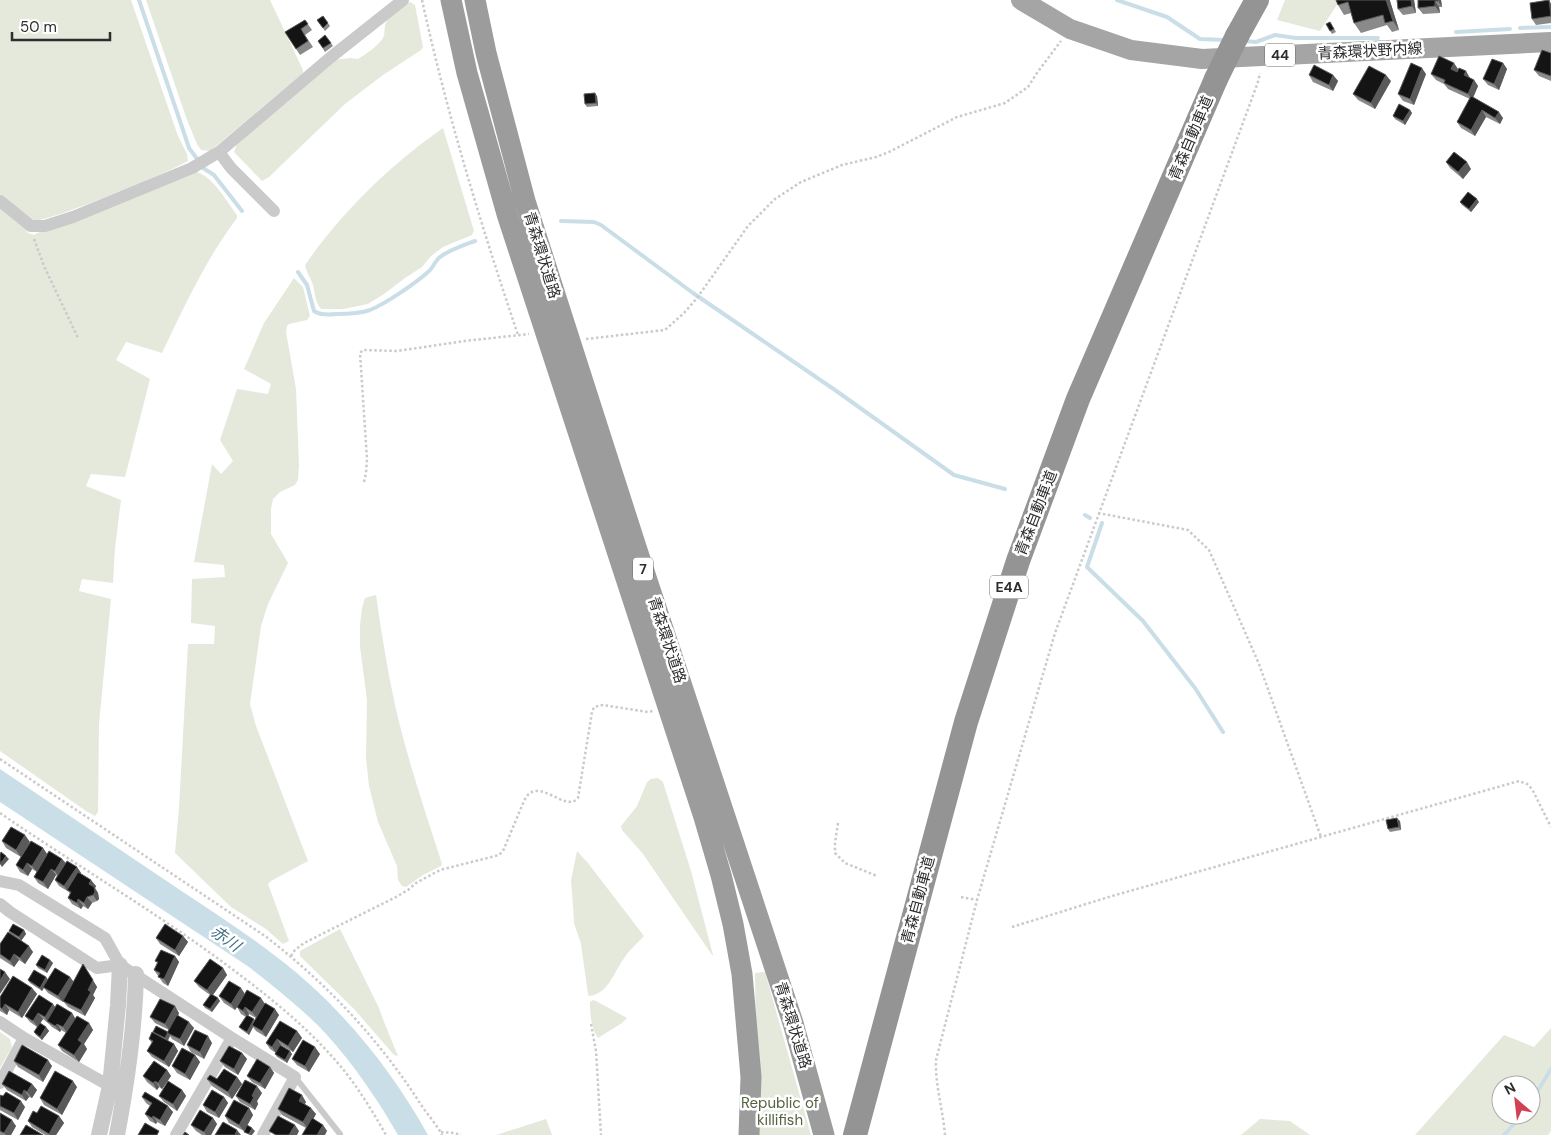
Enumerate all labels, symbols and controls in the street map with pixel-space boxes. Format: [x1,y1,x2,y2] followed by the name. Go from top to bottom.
[12,10,110,42] scale bar
[20,17,57,37] text: 50 m
[1317,38,1423,64] street label: 青森環状野内線
[1265,44,1295,66] road number: 44
[1164,93,1218,183] street label: 青森自動車道
[519,209,565,301] street label: 青森環状道路
[1011,467,1061,559] street label: 青森自動車道
[633,558,653,580] road number: 7
[990,576,1028,598] road number: E4A
[644,594,690,686] street label: 青森環状道路
[897,854,939,946] street label: 青森自動車道
[207,921,246,957] water label: 赤川
[770,979,816,1071] street label: 青森環状道路
[1491,1075,1541,1125] north arrow
[1501,1078,1519,1099] text: N
[741,1093,819,1130] park label: Republic of killifish

